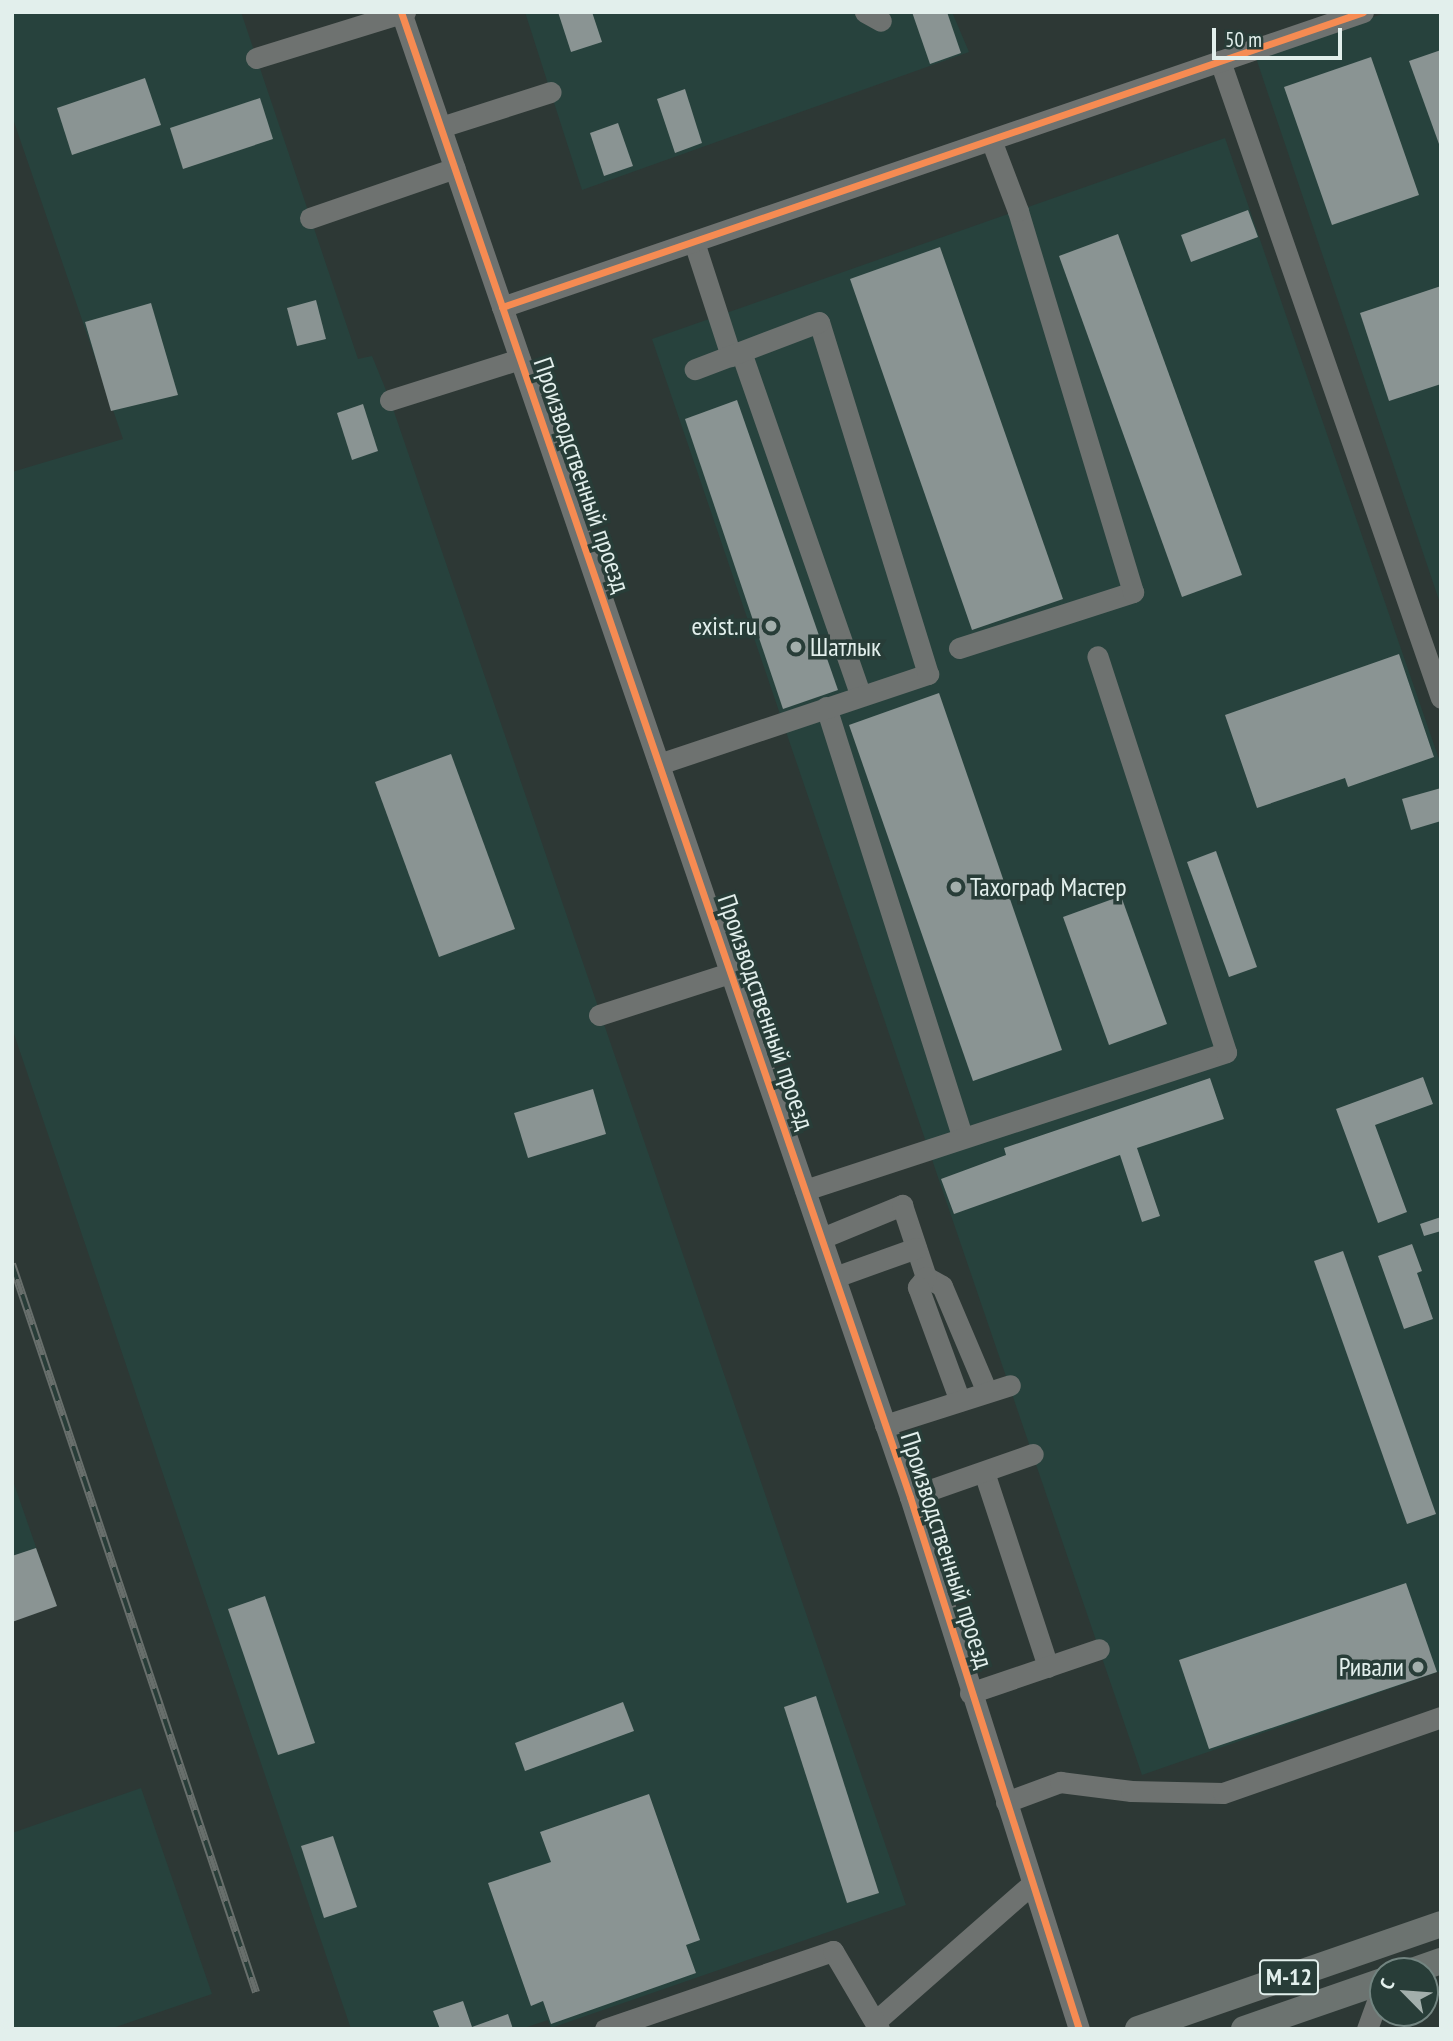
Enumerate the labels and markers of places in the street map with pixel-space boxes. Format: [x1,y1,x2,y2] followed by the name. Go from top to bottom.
[691,610,757,642] place label: exist.ru
[763,618,779,634] marker: exist.ru
[810,631,881,663] place label: Шатлык
[788,639,804,655] marker: Шатлык
[970,871,1126,903] place label: Тахограф Мастер
[948,879,964,895] marker: Тахограф Мастер
[1339,1651,1404,1683] place label: Ривали
[1410,1659,1426,1675] marker: Ривали

